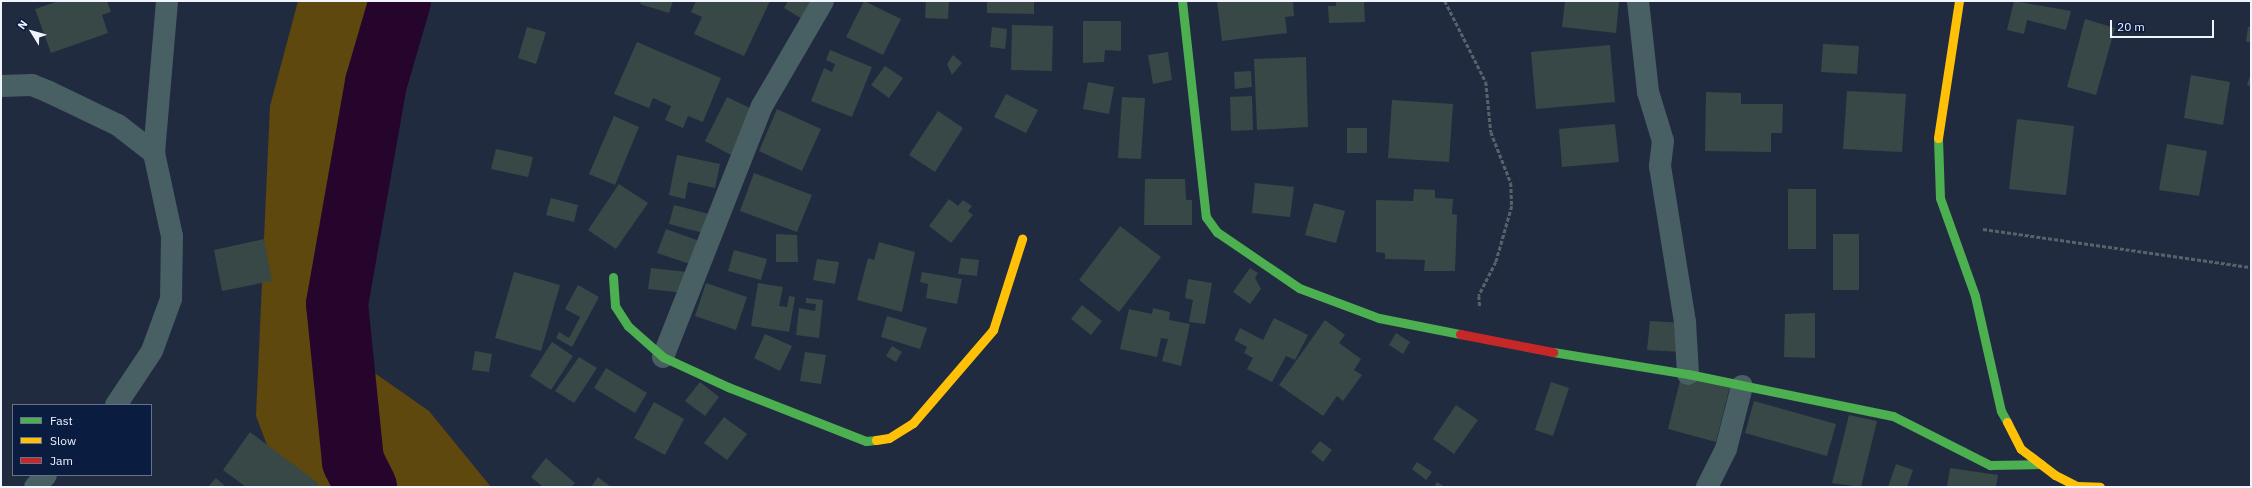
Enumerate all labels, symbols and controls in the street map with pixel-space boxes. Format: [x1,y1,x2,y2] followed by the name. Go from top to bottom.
[12,12,52,52] north arrow
[2112,12,2216,38] scale bar
[14,17,30,32] text: N
[2117,19,2145,34] text: 20 m
[12,404,152,476] legend
[50,413,73,428] text: Fast
[50,433,76,448] text: Slow
[50,453,73,468] text: Jam

